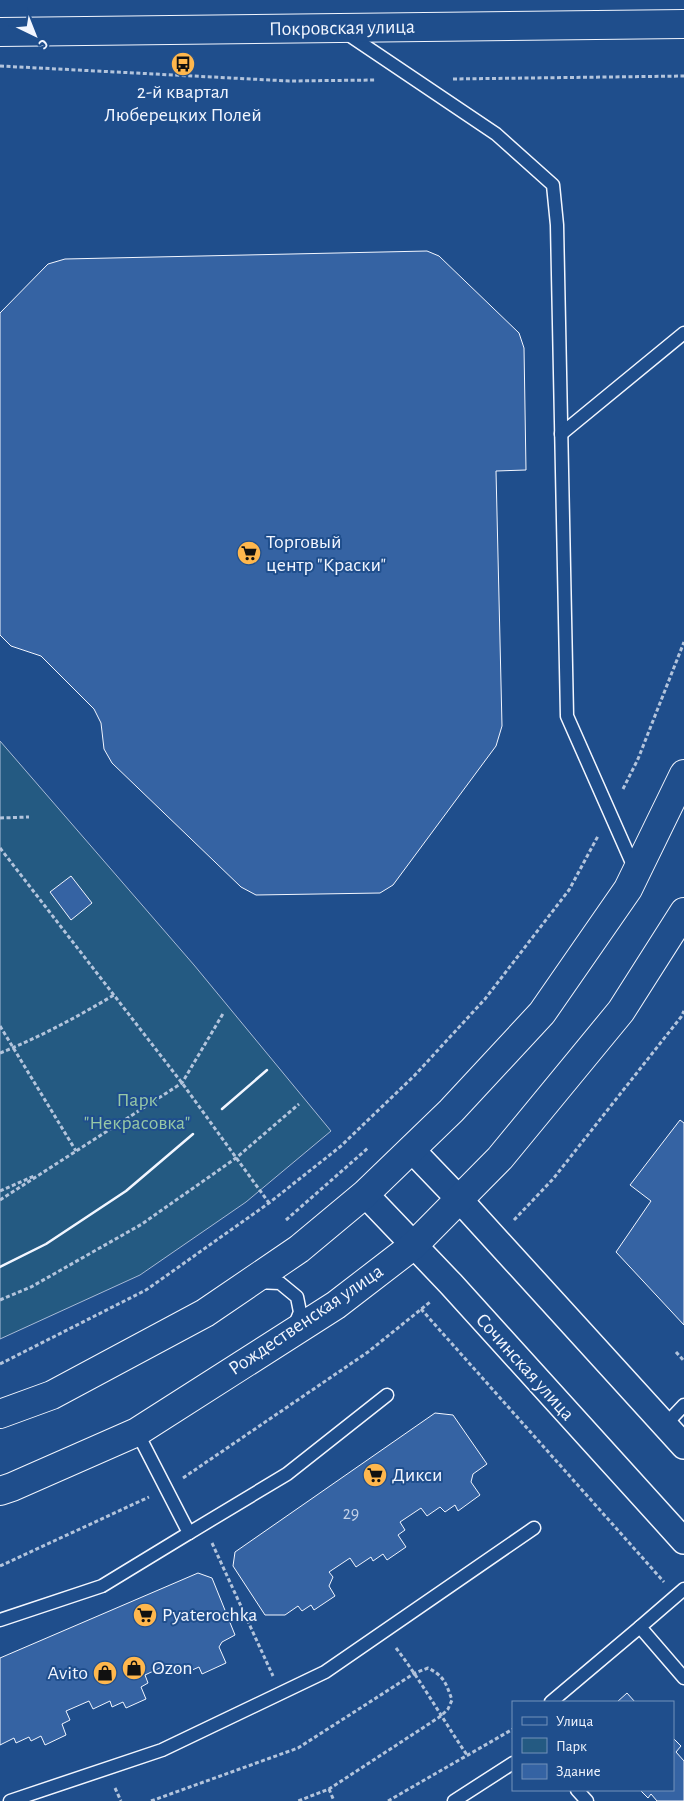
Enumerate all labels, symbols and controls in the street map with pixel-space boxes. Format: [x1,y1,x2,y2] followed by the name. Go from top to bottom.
[10,10,60,60] north arrow
[269,17,415,39] street label: Покровская улица
[35,36,51,52] text: С
[170,51,196,77] bus stop icon: 2-й квартал Люберецких Полей
[104,82,262,125] place label: 2-й квартал Люберецких Полей
[266,532,386,575] place label: Торговый центр "Краски"
[236,540,262,566] supermarket icon: Торговый центр "Краски"
[84,1090,190,1133] park label: Парк "Некрасовка"
[225,1261,387,1379] street label: Рождественская улица
[472,1310,578,1424] street label: Сочинская улица
[362,1462,388,1488] supermarket icon: Дикси
[392,1465,443,1485] place label: Дикси
[343,1505,359,1523] house number: 29
[132,1602,158,1628] supermarket icon: Pyaterochka
[162,1605,258,1625] place label: Pyaterochka
[121,1655,147,1681] shop icon: Ozon
[152,1658,193,1678] place label: Ozon
[92,1660,118,1686] shop icon: Avito
[48,1663,88,1683] place label: Avito
[512,1701,674,1791] legend
[556,1714,593,1729] text: Улица
[556,1739,587,1754] text: Парк
[556,1764,601,1779] text: Здание

